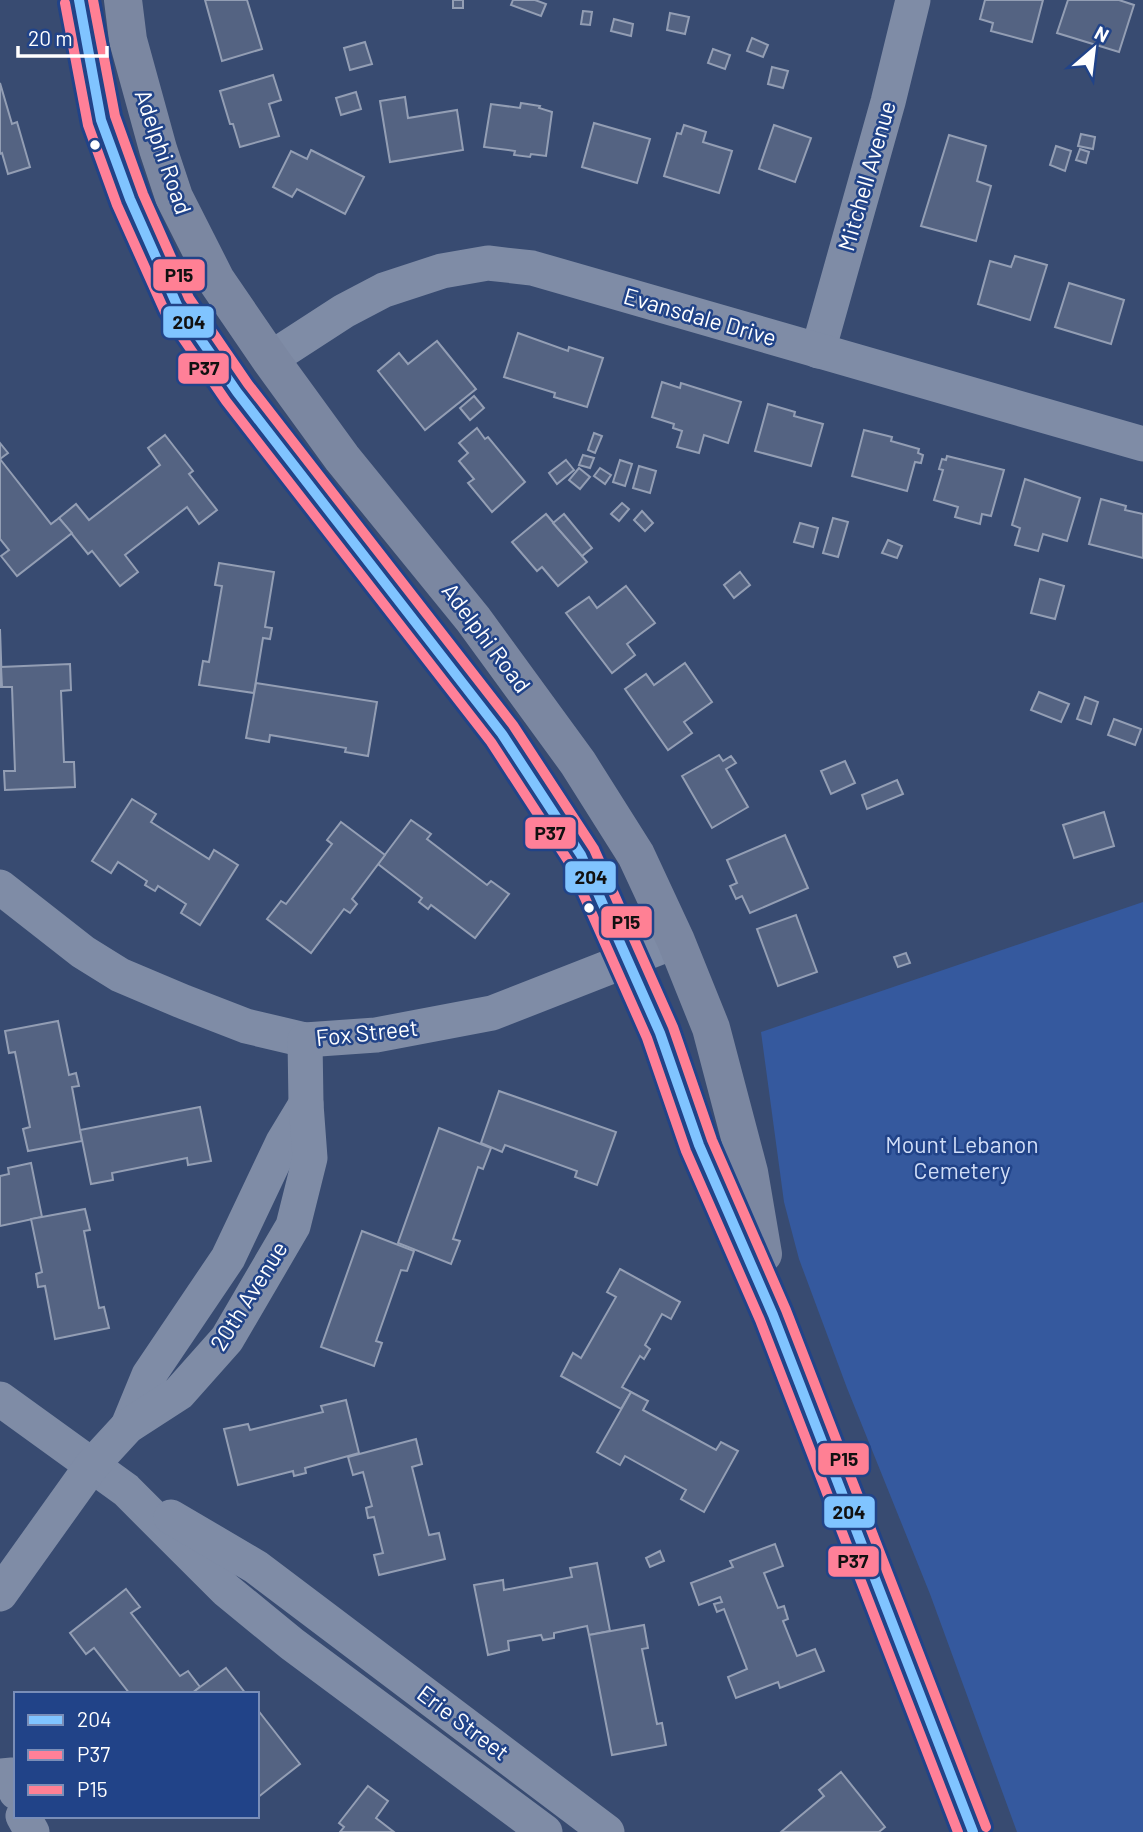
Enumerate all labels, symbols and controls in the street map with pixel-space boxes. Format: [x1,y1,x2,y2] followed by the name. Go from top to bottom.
[18,14,107,58] scale bar
[1059,14,1129,84] north arrow
[1091,20,1113,47] text: N
[28,25,73,50] text: 20 m
[130,86,198,218] street label: Adelphi Road
[831,97,901,254] street label: Mitchell Avenue
[88,138,102,152] unlabelled marker
[152,258,206,292] line badge: P15
[165,263,193,286] text: P15
[621,281,780,351] street label: Evansdale Drive
[162,305,215,339] line badge: 204
[173,310,205,333] text: 204
[177,352,230,385] line badge: P37
[188,356,220,379] text: P37
[436,577,537,698] street label: Adelphi Road
[524,816,577,850] line badge: P37
[534,821,566,844] text: P37
[564,860,617,894] line badge: 204
[575,865,607,888] text: 204
[582,901,596,915] unlabelled marker
[600,905,653,939] line badge: P15
[612,910,640,933] text: P15
[314,1013,419,1051] street label: Fox Street
[885,1130,1039,1184] park label: Mount Lebanon Cemetery
[203,1236,293,1355] street label: 20th Avenue
[817,1442,870,1476] line badge: P15
[830,1447,858,1470] text: P15
[823,1495,876,1529] line badge: 204
[833,1500,865,1523] text: 204
[827,1545,880,1578] line badge: P37
[837,1549,869,1572] text: P37
[412,1679,515,1766] street label: Erie Street
[14,1692,259,1818] legend
[77,1706,112,1731] text: 204
[77,1741,110,1766] text: P37
[77,1776,108,1801] text: P15

